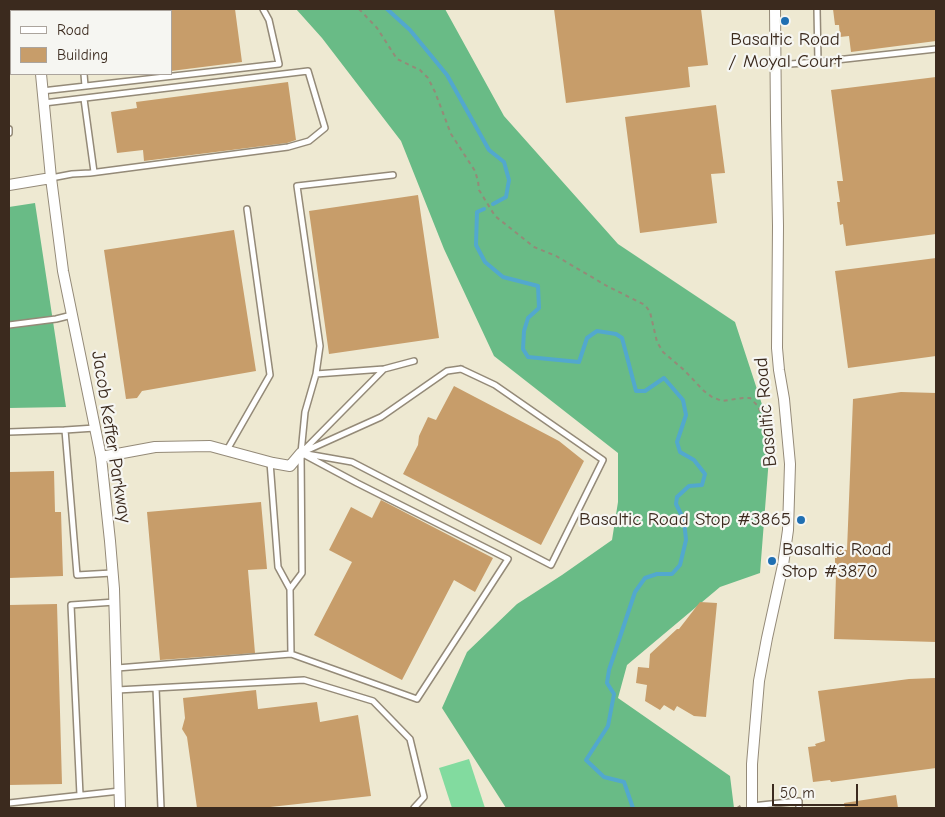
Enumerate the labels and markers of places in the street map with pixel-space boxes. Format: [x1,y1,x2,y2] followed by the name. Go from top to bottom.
[779,15,791,27] marker: Basaltic Road / Moyal Court
[728,29,842,73] place label: Basaltic Road / Moyal Court
[579,509,791,531] place label: Basaltic Road Stop #3865
[795,514,807,526] marker: Basaltic Road Stop #3865
[782,539,892,583] place label: Basaltic Road Stop #3870
[766,555,778,567] marker: Basaltic Road Stop #3870

